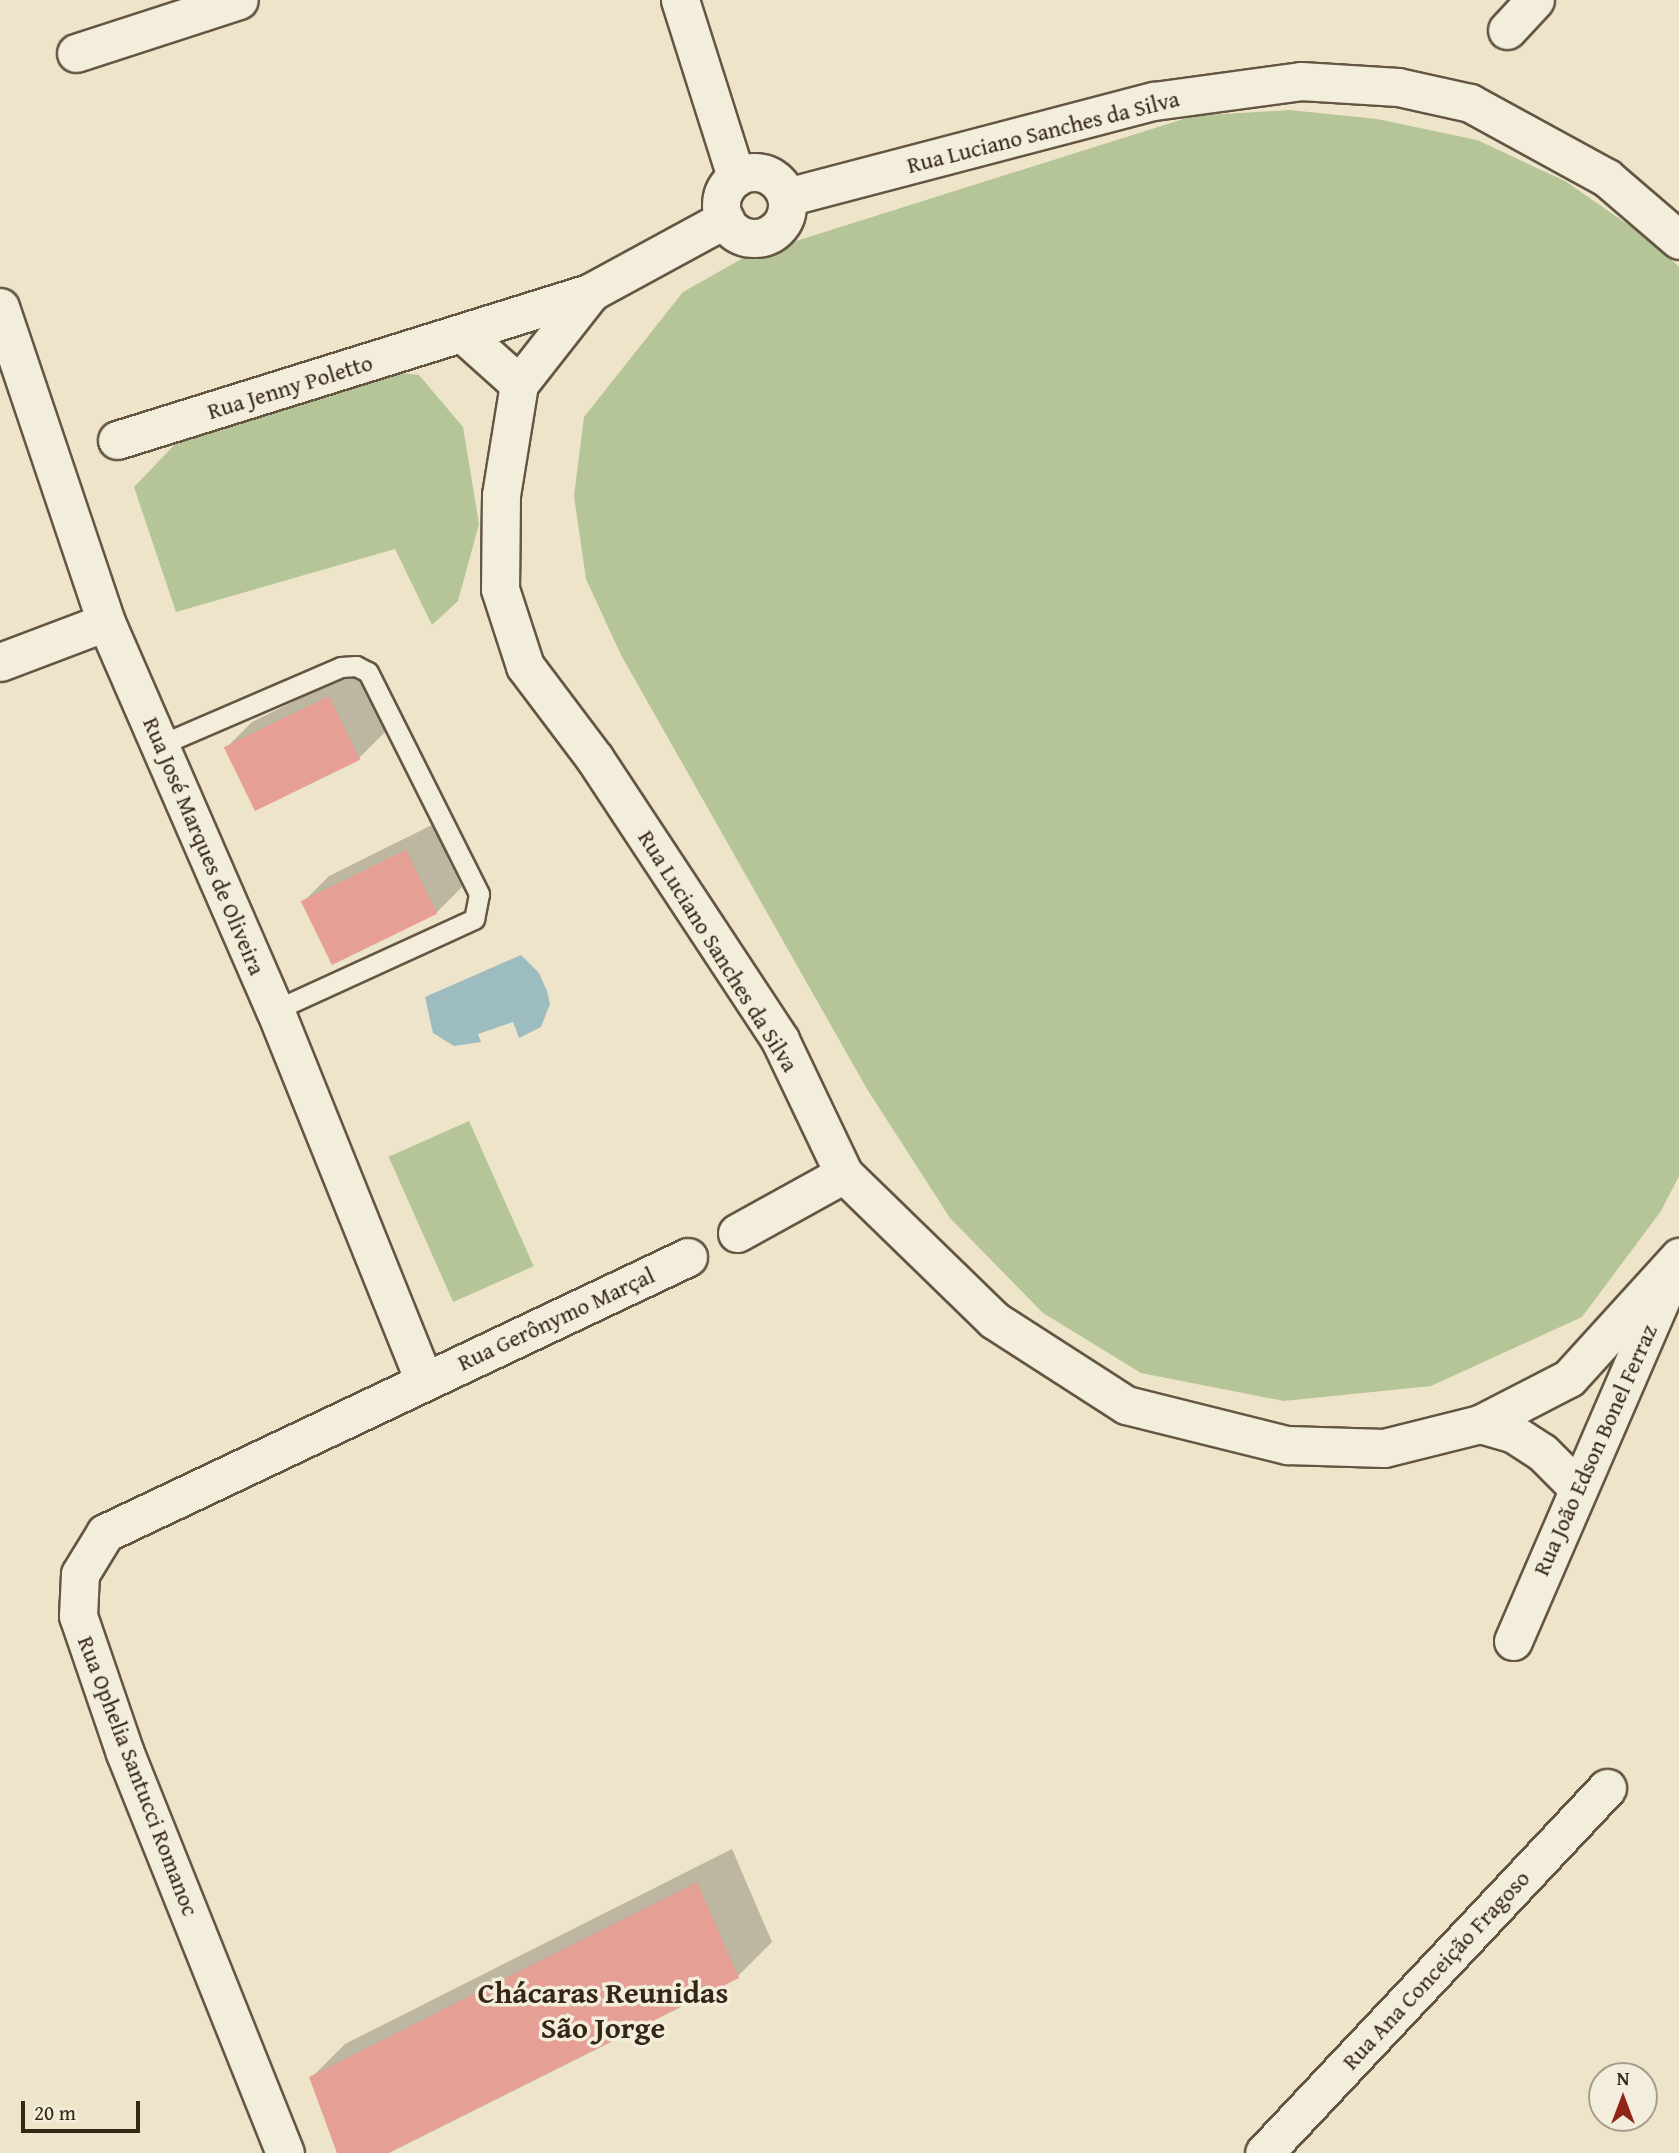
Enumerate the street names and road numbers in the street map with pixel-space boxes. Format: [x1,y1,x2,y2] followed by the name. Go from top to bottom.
[904,85,1182,179] street label: Rua Luciano Sanches da Silva
[204,349,376,425] street label: Rua Jenny Poletto
[137,713,271,979] street label: Rua José Marques de Oliveira
[632,825,804,1077] street label: Rua Luciano Sanches da Silva
[453,1261,659,1377] street label: Rua Gerônymo Marçal
[1527,1320,1663,1580] street label: Rua João Edson Bonel Ferraz
[72,1632,204,1920] street label: Rua Ophelia Santucci Romanoc
[1336,1865,1536,2075] street label: Rua Ana Conceição Fragoso

